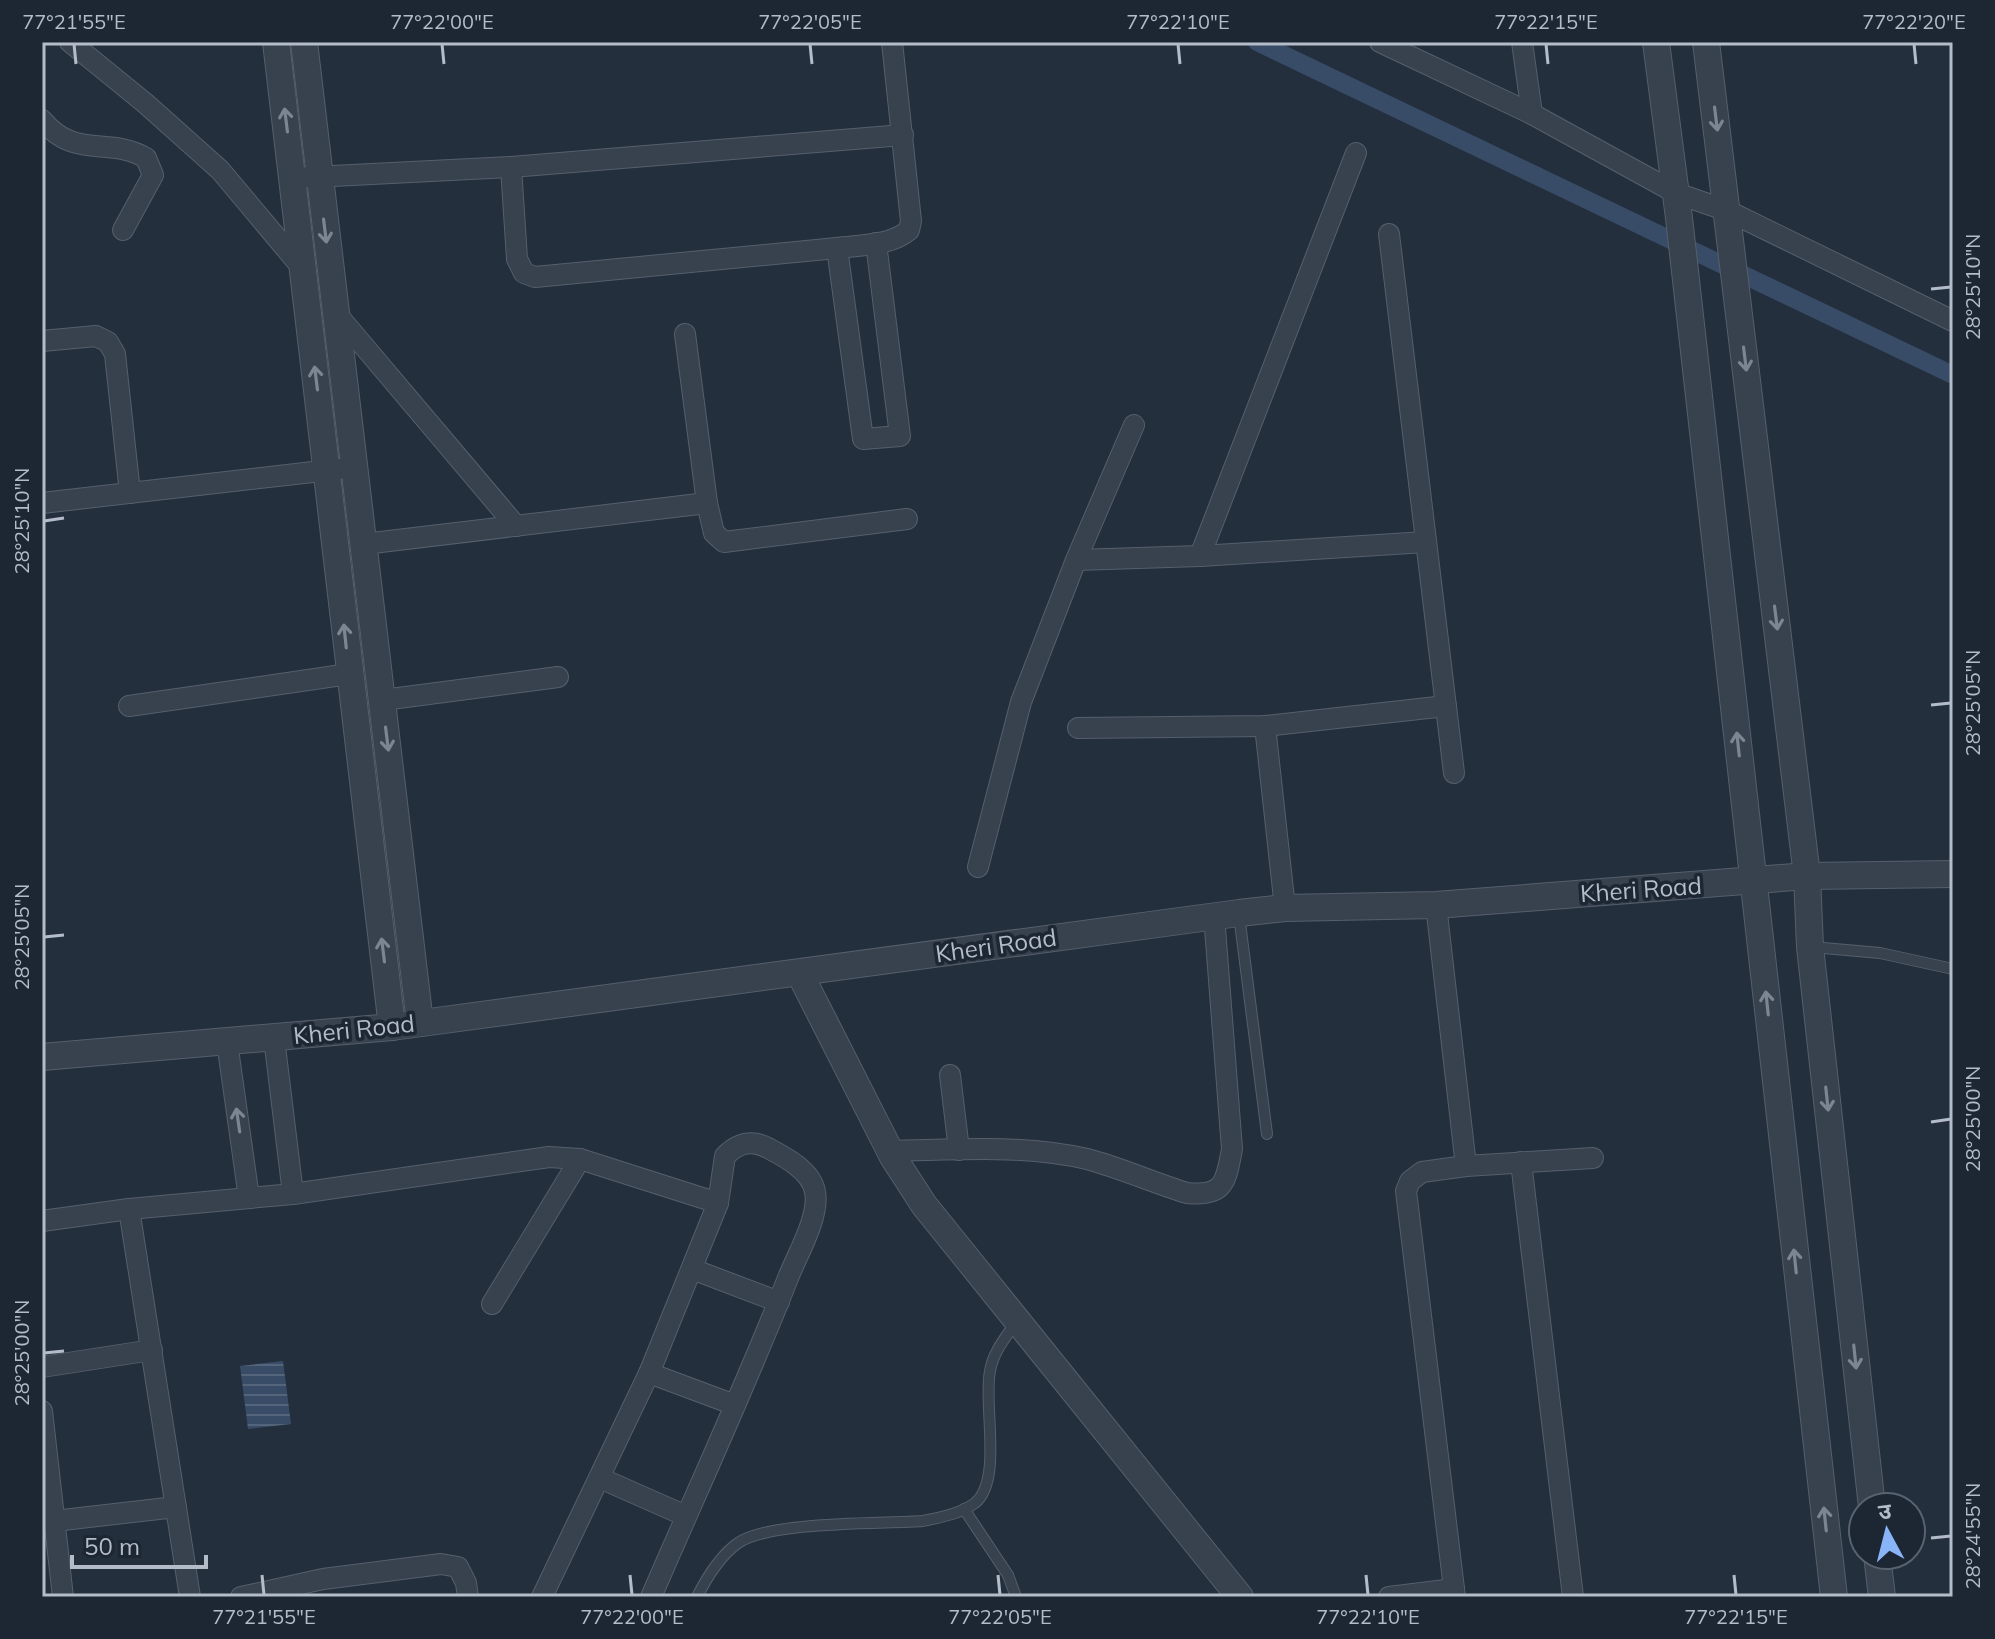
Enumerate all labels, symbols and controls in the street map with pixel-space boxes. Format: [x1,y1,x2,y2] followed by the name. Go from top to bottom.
[22,9,126,34] text: 77°21'55"E
[390,9,494,34] text: 77°22'00"E
[758,9,862,34] text: 77°22'05"E
[1126,9,1230,34] text: 77°22'10"E
[1494,9,1598,34] text: 77°22'15"E
[1862,9,1966,34] text: 77°22'20"E
[1709,106,1724,131] one-way arrow
[278,107,293,133] one-way arrow
[318,217,333,244] one-way arrow
[1960,234,1985,340] text: 28°25'10"N
[1738,346,1753,372] one-way arrow
[309,365,324,392] one-way arrow
[9,468,34,574] text: 28°25'10"N
[1769,605,1784,630] one-way arrow
[338,623,353,650] one-way arrow
[1960,650,1985,756] text: 28°25'05"N
[380,725,395,752] one-way arrow
[1731,731,1746,758] one-way arrow
[1579,870,1703,908] street label: Kheri Road
[9,884,34,990] text: 28°25'05"N
[933,922,1058,968] street label: Kheri Road
[375,938,390,963] one-way arrow
[1759,990,1774,1017] one-way arrow
[292,1008,416,1050] street label: Kheri Road
[1960,1066,1985,1172] text: 28°25'00"N
[1819,1085,1834,1112] one-way arrow
[230,1108,245,1134] one-way arrow
[1788,1248,1803,1275] one-way arrow
[9,1300,34,1406] text: 28°25'00"N
[1848,1343,1863,1370] one-way arrow
[1960,1483,1985,1589] text: 28°24'55"N
[1847,1491,1927,1571] north arrow
[1876,1496,1894,1526] text: उ
[1817,1507,1832,1533] one-way arrow
[72,1519,206,1569] scale bar
[84,1531,140,1561] text: 50 m
[212,1604,316,1629] text: 77°21'55"E
[580,1604,684,1629] text: 77°22'00"E
[948,1604,1052,1629] text: 77°22'05"E
[1316,1604,1420,1629] text: 77°22'10"E
[1684,1604,1788,1629] text: 77°22'15"E

